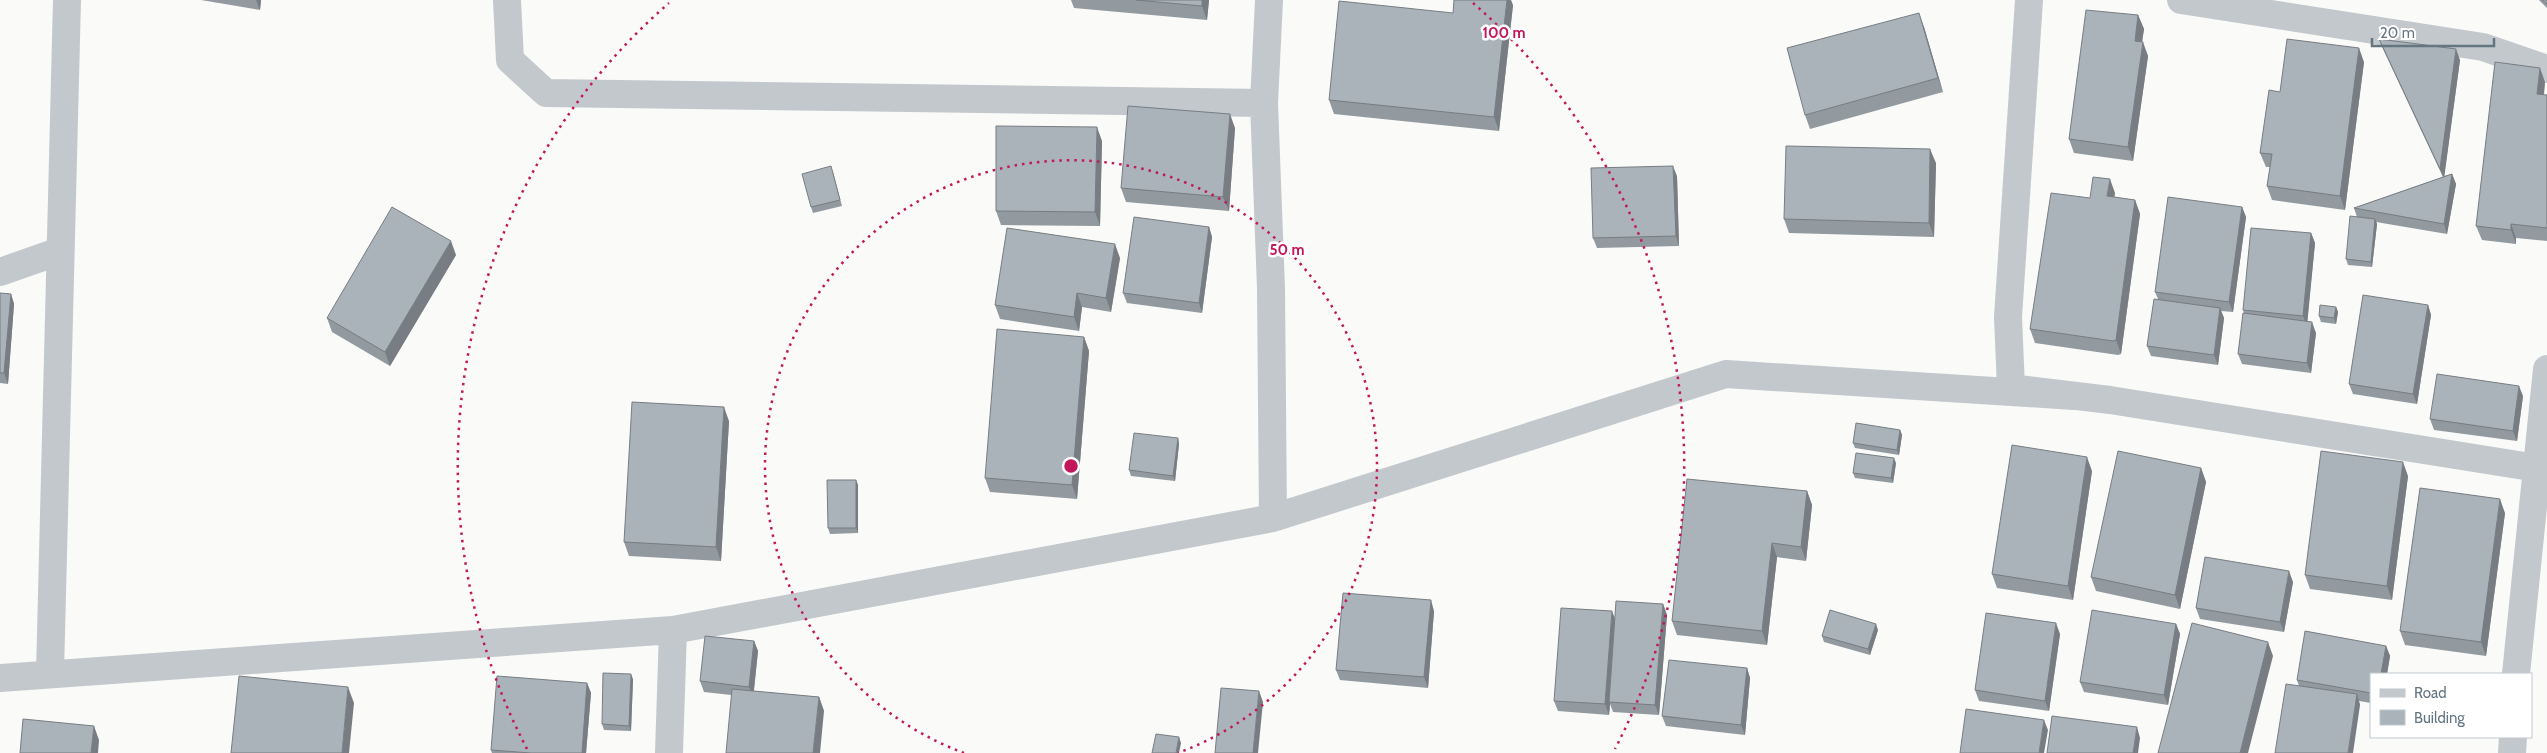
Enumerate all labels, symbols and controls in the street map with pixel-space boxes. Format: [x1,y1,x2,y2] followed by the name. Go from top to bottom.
[2372,15,2494,47] scale bar
[1482,24,1526,42] text: 100 m
[2380,24,2415,42] text: 20 m
[1269,241,1305,259] text: 50 m
[1062,457,1080,475] centre of rings
[2370,673,2532,738] legend
[2414,684,2447,702] text: Road
[2414,709,2465,727] text: Building

